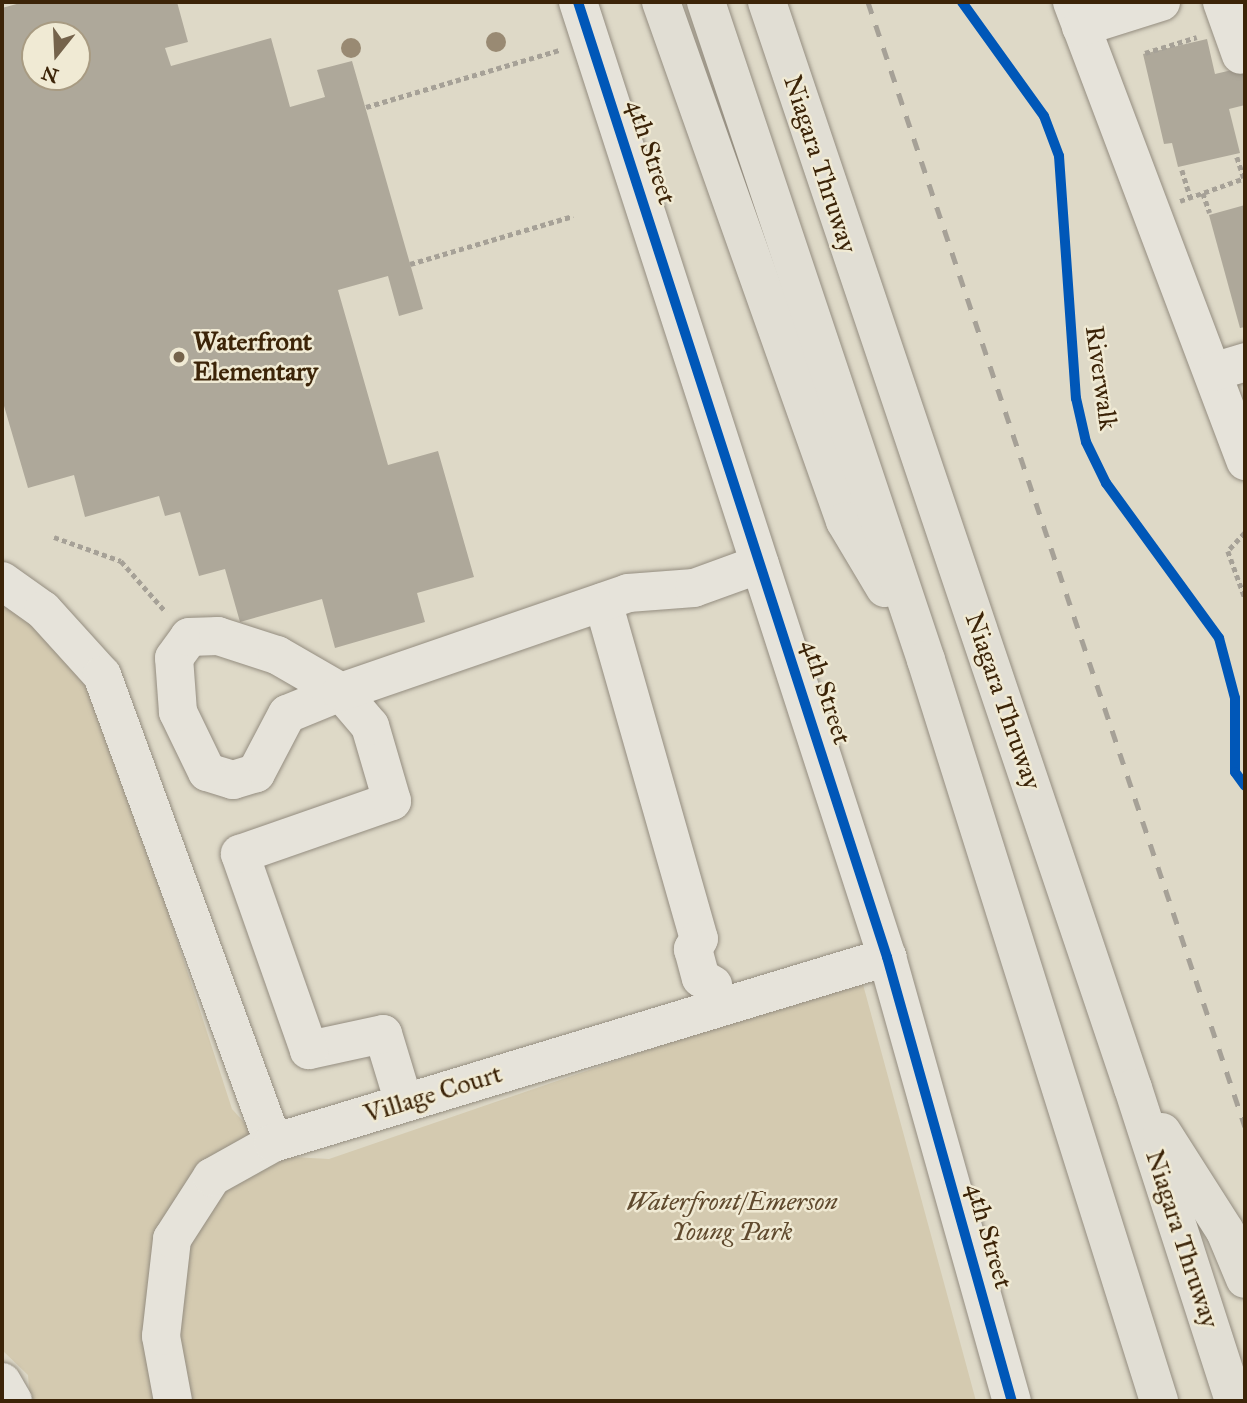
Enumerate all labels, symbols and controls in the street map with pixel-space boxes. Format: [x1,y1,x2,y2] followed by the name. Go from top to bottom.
[21,21,91,91] north arrow
[39,61,61,88] text: N
[777,71,863,257] street label: Niagara Thruway
[619,96,683,208] street label: 4th Street
[1078,324,1124,432] street label: Riverwalk
[193,326,318,388] place label: Waterfront Elementary
[171,349,187,365] marker: Waterfront Elementary
[958,608,1048,794] street label: Niagara Thruway
[794,636,858,748] street label: 4th Street
[360,1058,506,1130] street label: Village Court
[1139,1146,1225,1332] street label: Niagara Thruway
[959,1180,1019,1292] street label: 4th Street
[626,1186,838,1248] park label: Waterfront/Emerson Young Park

